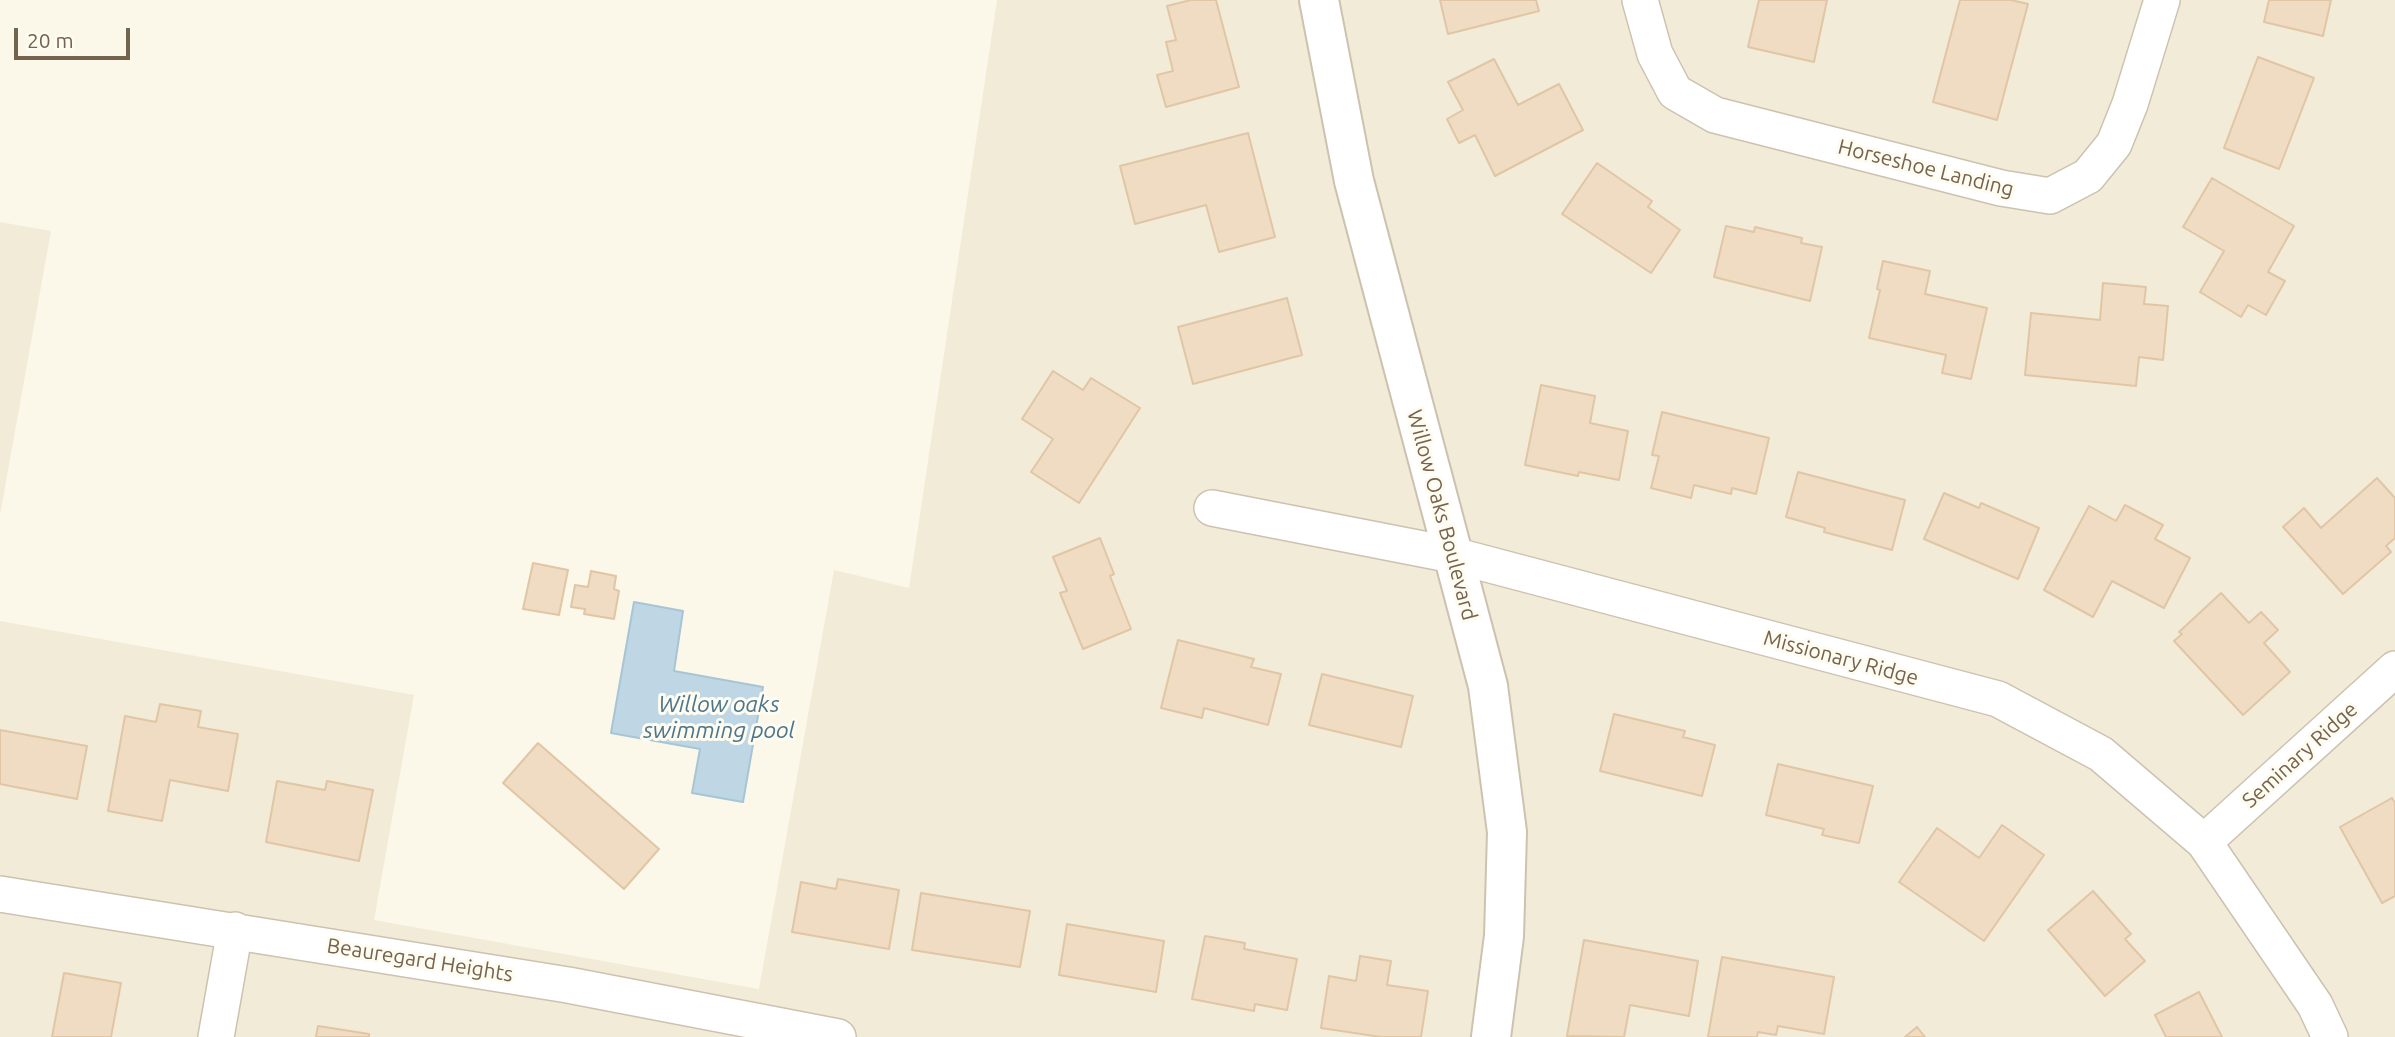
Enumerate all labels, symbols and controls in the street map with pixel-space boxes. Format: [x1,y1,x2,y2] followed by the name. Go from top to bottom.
[18,14,133,58] scale bar
[27,28,74,52] text: 20 m
[1835,134,2017,202] street label: Horseshoe Landing
[1402,407,1482,623] street label: Willow Oaks Boulevard
[1761,625,1921,691] street label: Missionary Ridge
[643,690,795,744] water label: Willow oaks swimming pool
[2237,697,2363,813] street label: Seminary Ridge
[325,933,515,987] street label: Beauregard Heights

